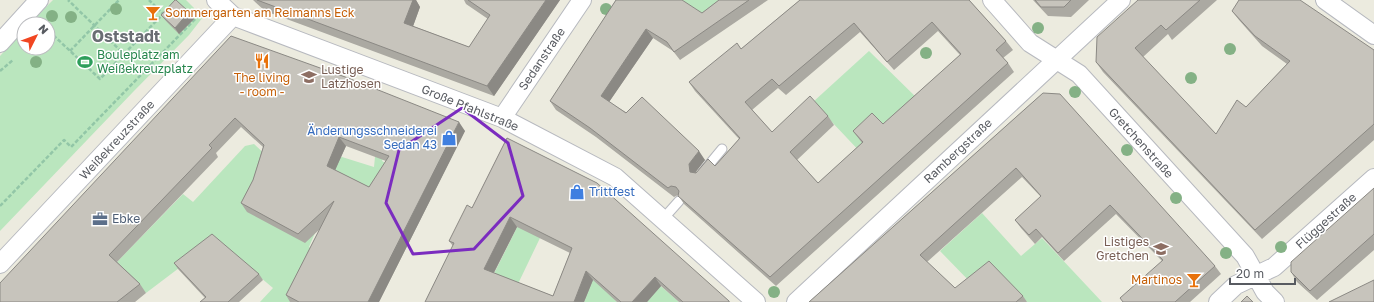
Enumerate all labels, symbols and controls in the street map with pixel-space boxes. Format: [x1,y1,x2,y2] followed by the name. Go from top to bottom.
[144,4,162,22] bar icon: Sommergarten am Reimanns Eck
[165,5,355,20] place label: Sommergarten am Reimanns Eck
[16,16,56,56] north arrow
[36,22,51,36] text: N
[515,24,568,93] street label: Sedanstraße
[92,26,160,46] district label: Oststadt
[97,47,193,76] place label: Bouleplatz am Weißekreuzplatz
[253,52,271,70] restaurant icon: The living - room -
[76,53,94,71] sports icon: Bouleplatz am Weißekreuzplatz
[321,62,381,91] place label: Lustige Latzhosen
[300,68,318,86] school or university icon: Lustige Latzhosen
[234,70,290,99] place label: The living - room -
[419,81,521,134] street label: Große Pfahlstraße
[76,97,157,183] street label: Weißekreuzstraße
[1106,104,1177,181] street label: Gretchenstraße
[920,115,995,186] street label: Rambergstraße
[307,123,437,152] place label: Änderungsschneiderei Sedan 43
[440,129,458,147] shop icon: Änderungsschneiderei Sedan 43
[568,183,586,201] shop icon: Trittfest
[589,184,635,199] place label: Trittfest
[1292,189,1359,252] street label: Flüggestraße
[91,210,109,228] office icon: Ebke
[112,211,140,226] place label: Ebke
[1096,234,1149,263] place label: Listiges Gretchen
[1152,240,1170,258] school or university icon: Listiges Gretchen
[1230,260,1295,286] scale bar
[1236,266,1264,281] text: 20 m
[1185,271,1203,289] bar icon: Martinos
[1131,272,1182,287] place label: Martinos

